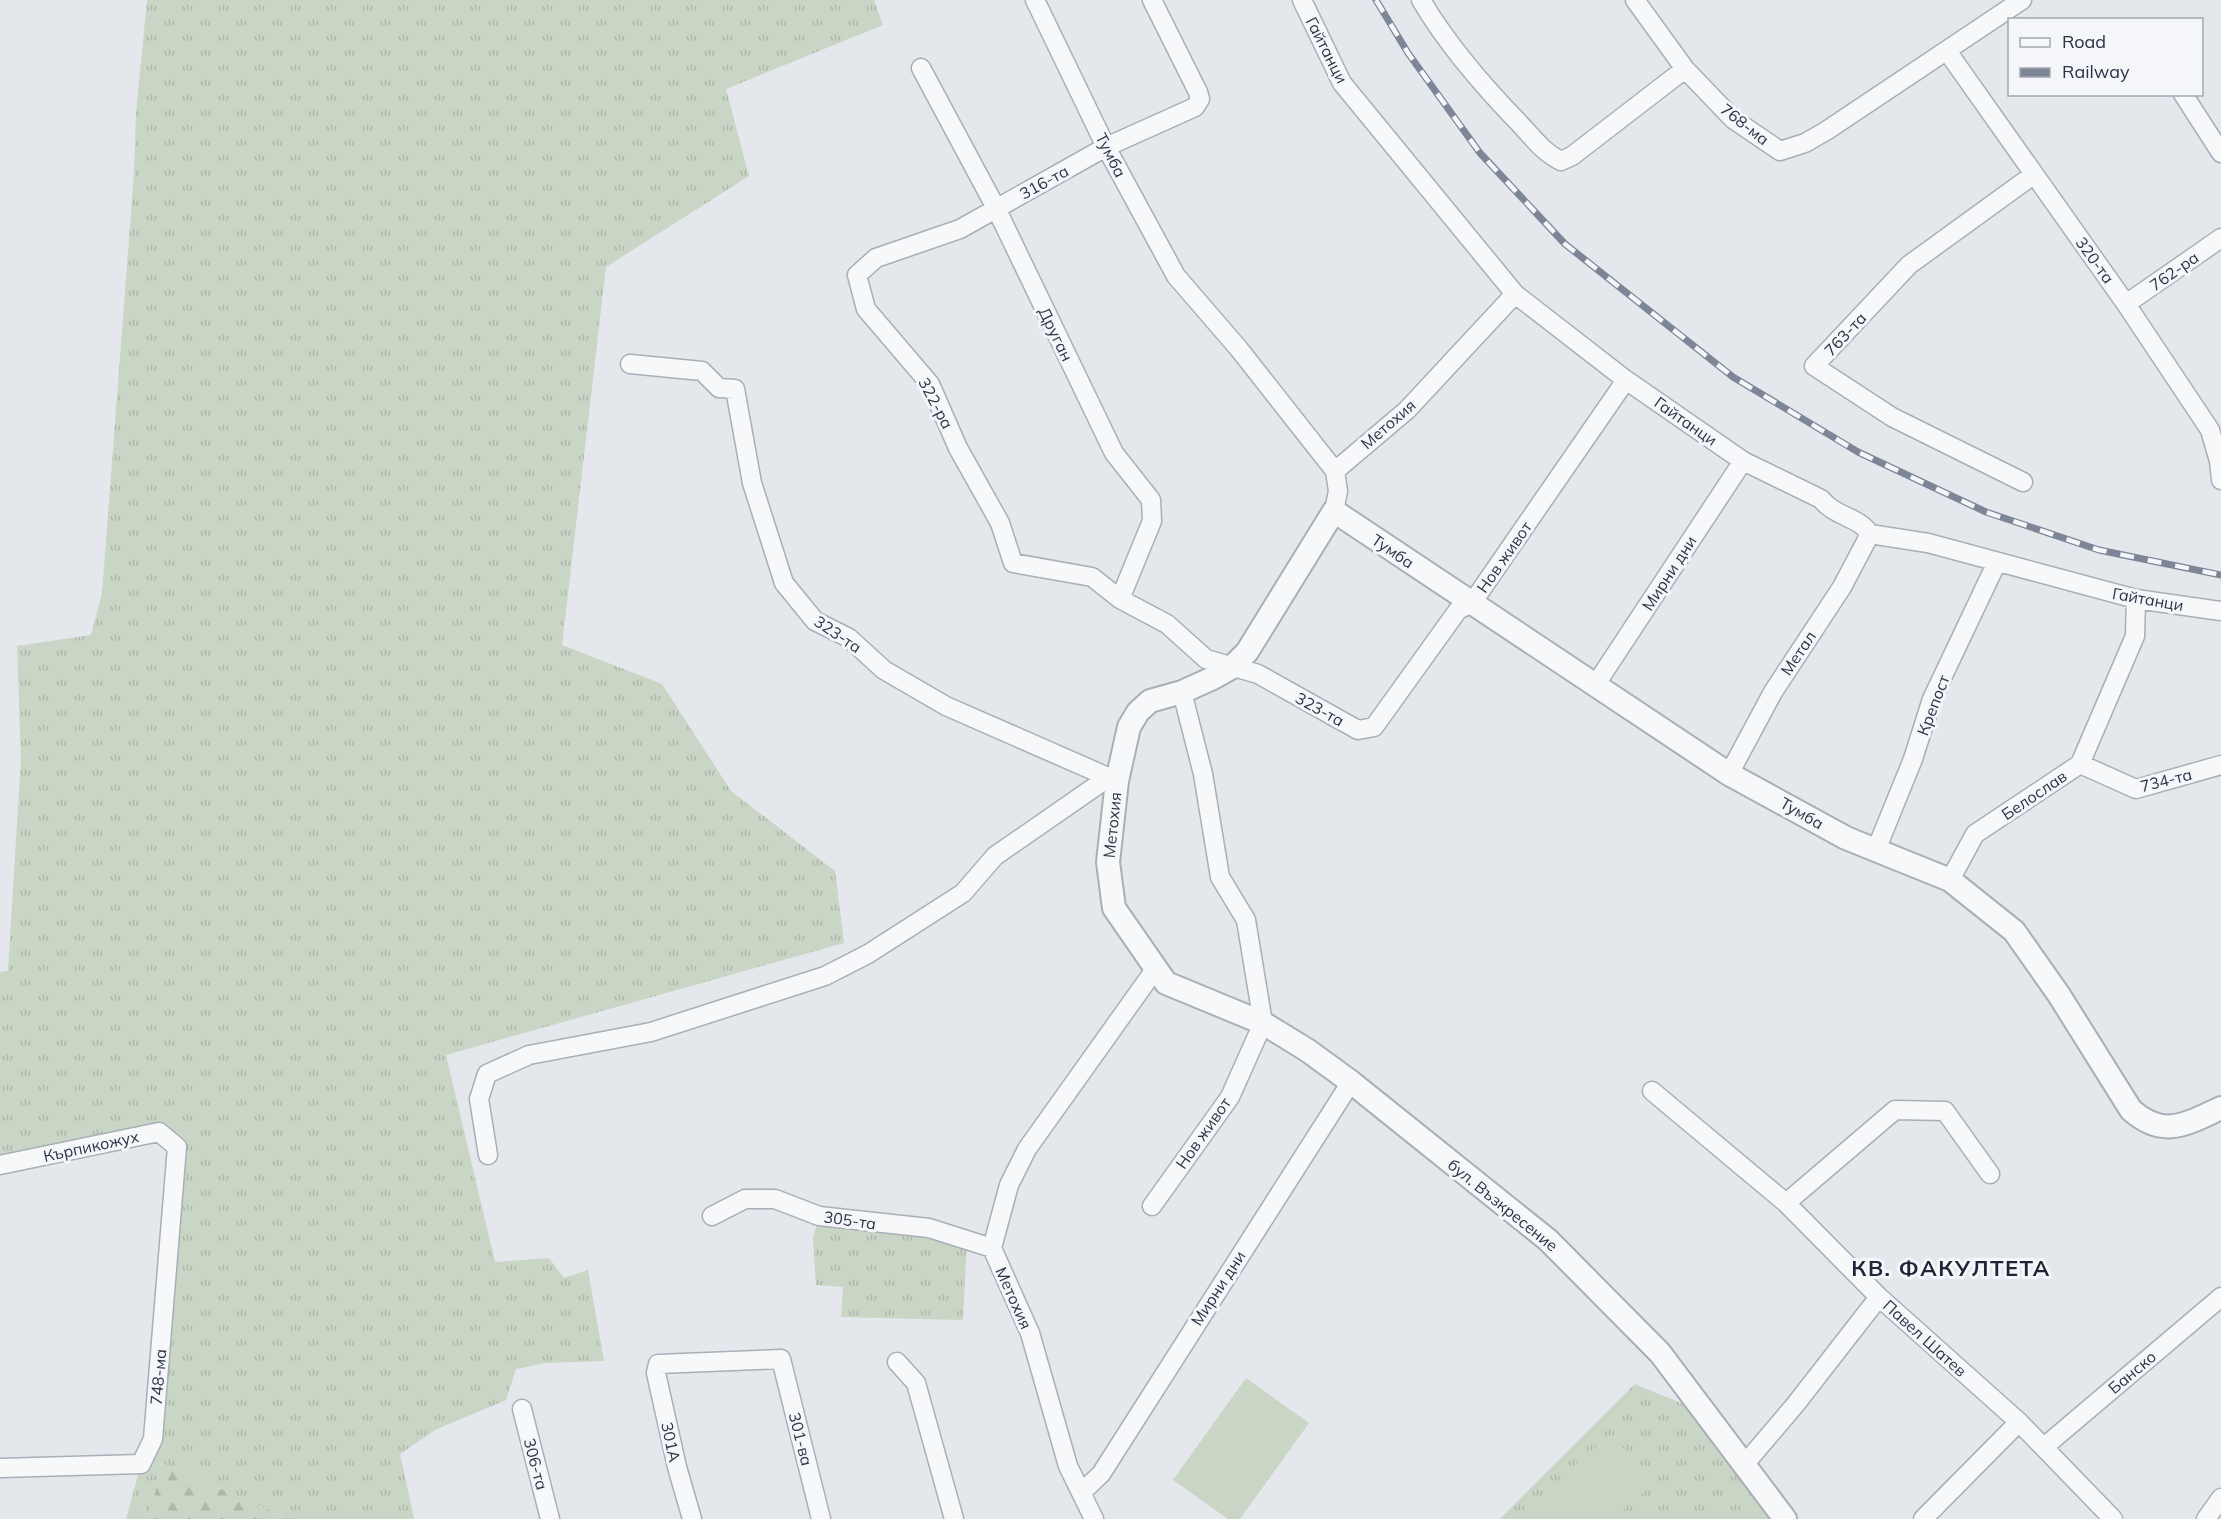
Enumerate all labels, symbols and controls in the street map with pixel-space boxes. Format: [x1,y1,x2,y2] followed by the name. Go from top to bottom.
[1302,13,1352,87] street label: Гайтанци
[2008,18,2203,96] legend
[2062,30,2106,53] text: Road
[2062,60,2130,83] text: Railway
[1717,99,1773,149] street label: 768-ма
[1091,130,1131,180] street label: Тумба
[1016,160,1072,204] street label: 316-та
[2071,233,2119,287] street label: 320-та
[2146,247,2202,295] street label: 762-ра
[1034,304,1078,364] street label: Друган
[1820,308,1870,360] street label: 763-та
[914,374,958,432] street label: 322-ра
[1651,392,1721,450] street label: Гайтанци
[1357,395,1419,453] street label: Метохия
[1472,517,1536,597] street label: Нов живот
[1368,530,1418,572] street label: Тумба
[1637,532,1701,614] street label: Мирни дни
[2111,583,2185,615] street label: Гайтанци
[811,611,865,657] street label: 323-та
[1776,627,1820,679] street label: Метал
[1912,671,1954,738] street label: Крепост
[1292,687,1348,731] street label: 323-та
[2138,764,2194,796] street label: 734-та
[1998,766,2071,824] street label: Белослав
[1099,791,1125,859] street label: Метохия
[1777,793,1827,833] street label: Тумба
[1171,1093,1235,1173] street label: Нов живот
[41,1126,141,1166] street label: Кърпикожух
[1444,1154,1562,1256] street label: бул. Възкресение
[823,1206,877,1234] street label: 305-та
[1186,1247,1250,1329] street label: Мирни дни
[1851,1254,2051,1282] district label: КВ. ФАКУЛТЕТА
[991,1264,1037,1332] street label: Метохия
[1879,1295,1971,1381] street label: Павел Шатев
[2104,1346,2160,1398] street label: Банско
[146,1348,170,1406] street label: 748-ма
[785,1410,817,1468] street label: 301-ва
[657,1420,685,1464] street label: 301А
[520,1436,552,1492] street label: 306-та

